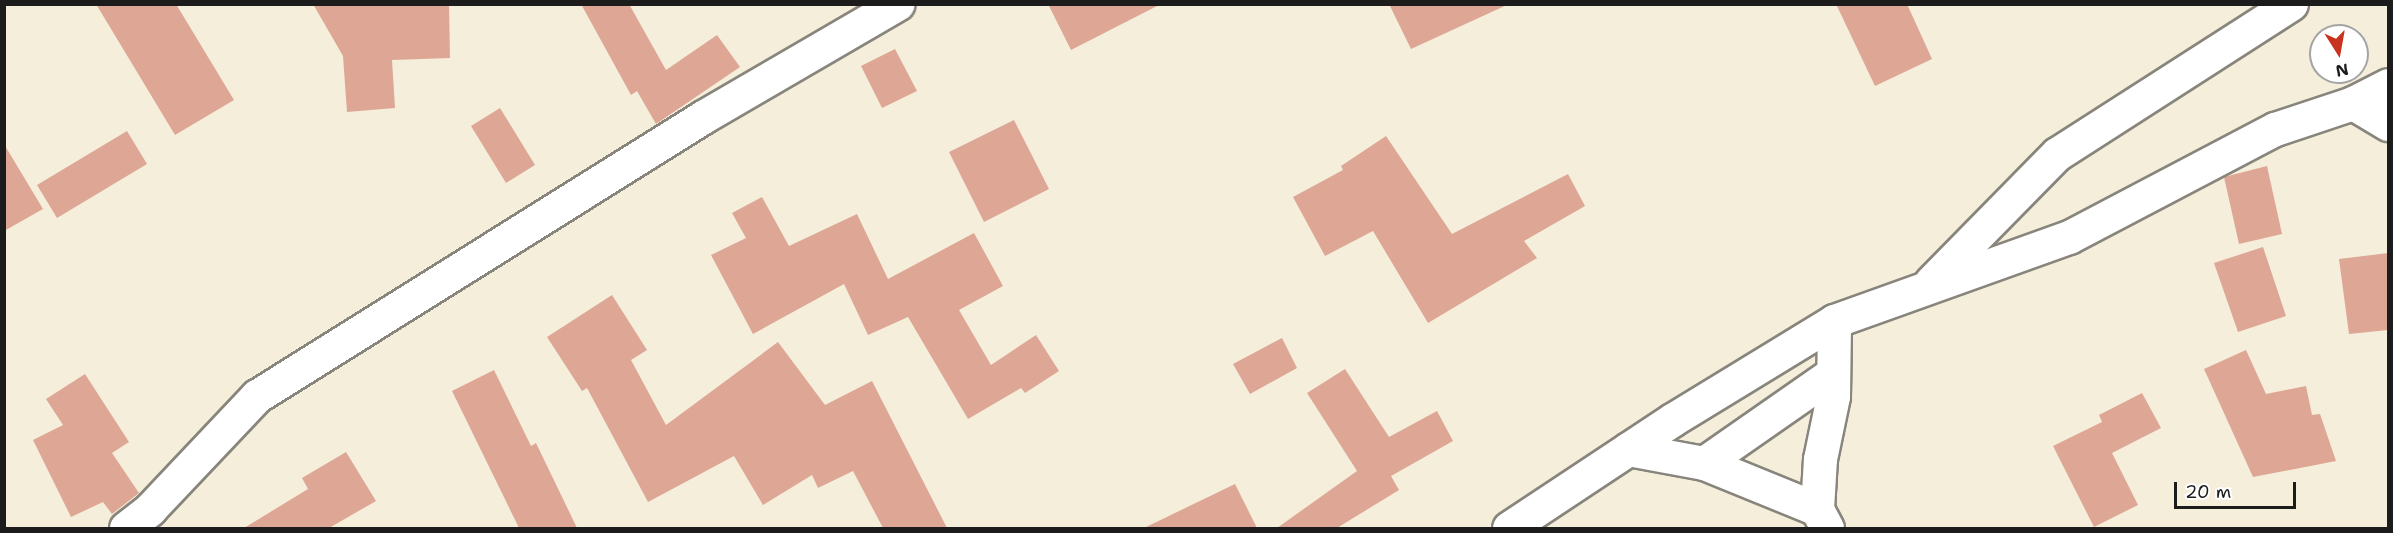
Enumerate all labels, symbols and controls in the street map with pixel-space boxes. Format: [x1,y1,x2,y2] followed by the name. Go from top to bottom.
[2309,24,2369,84] north arrow
[2334,59,2350,82] text: N
[2177,470,2298,508] scale bar
[2185,480,2231,504] text: 20 m

